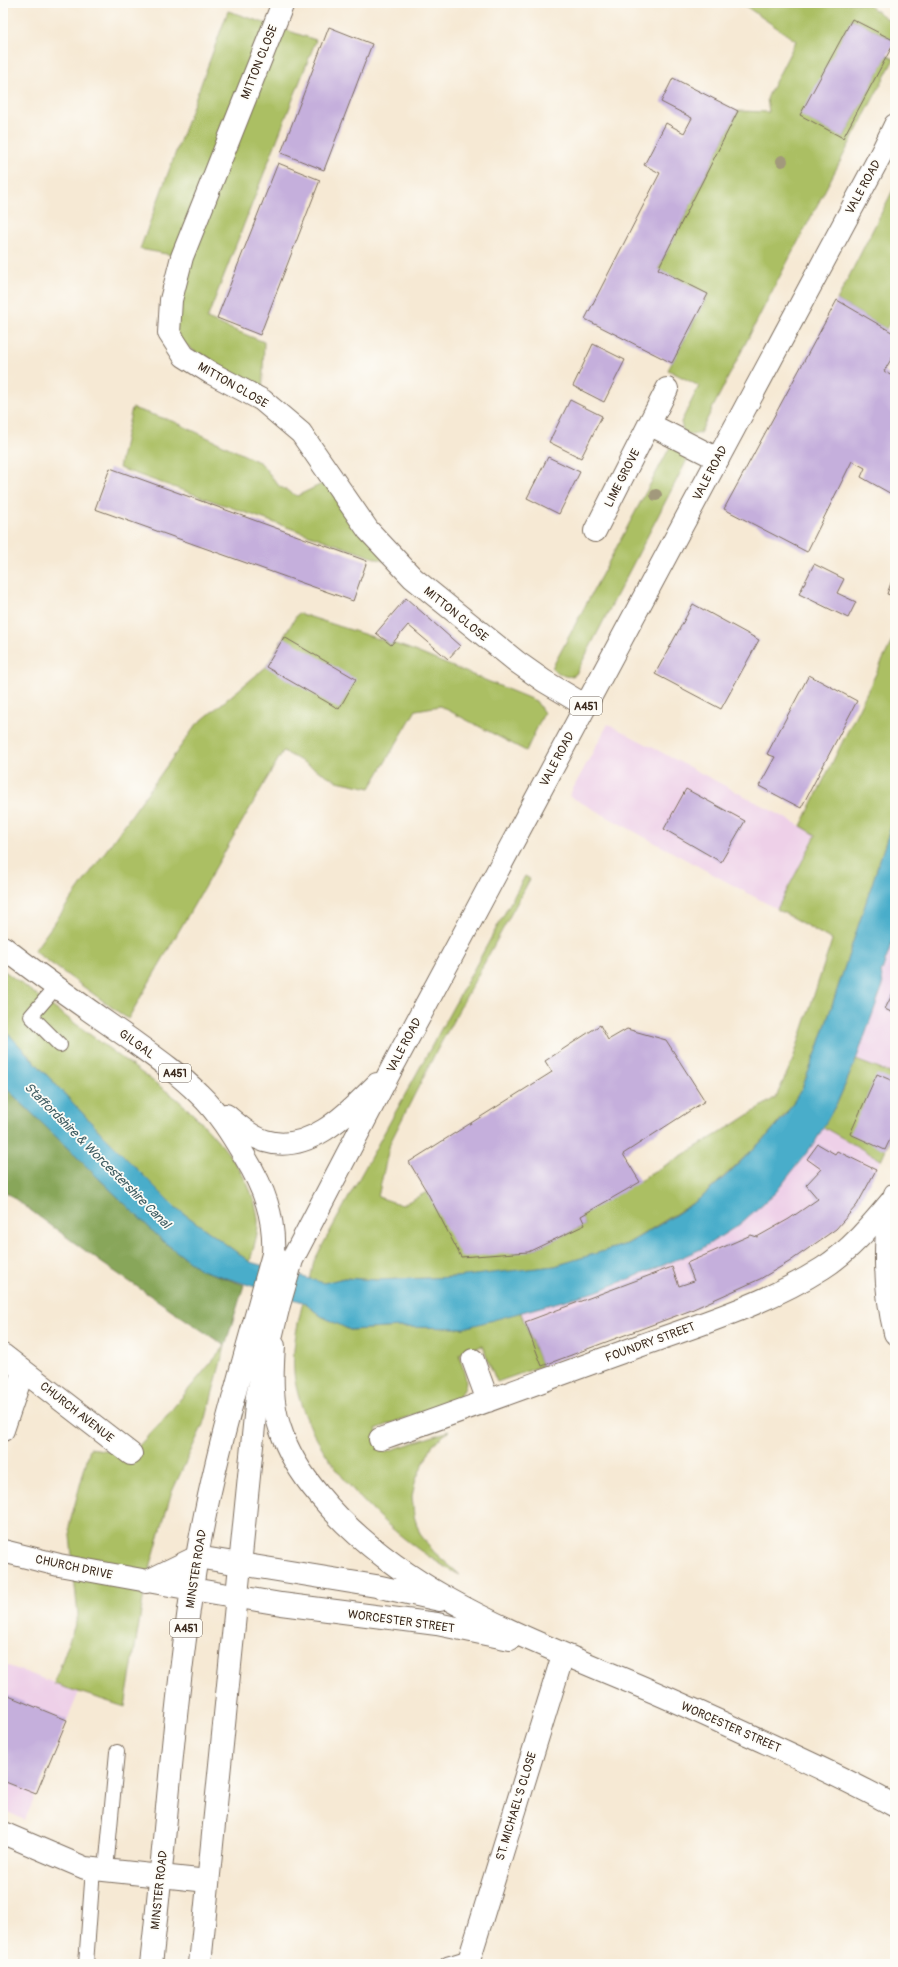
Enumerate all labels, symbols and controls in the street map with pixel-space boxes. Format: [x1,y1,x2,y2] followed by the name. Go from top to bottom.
[238,23,281,101] street label: MITTON CLOSE
[842,157,885,217] street label: VALE ROAD
[195,359,271,412] street label: MITTON CLOSE
[690,443,731,503] street label: VALE ROAD
[601,446,644,510] street label: LIME GROVE
[420,584,491,645] street label: MITTON CLOSE
[570,697,602,715] road number: A451
[537,729,578,789] street label: VALE ROAD
[384,1015,425,1075] street label: VALE ROAD
[116,1026,158,1063] street label: GILGAL
[159,1064,191,1082] road number: A451
[21,1079,175,1233] water label: Staffordshire & Worcestershire Canal
[603,1319,698,1366] street label: FOUNDRY STREET
[37,1379,117,1446] street label: CHURCH AVENUE
[183,1528,210,1609] street label: MINSTER ROAD
[34,1552,114,1583] street label: CHURCH DRIVE
[347,1607,456,1636] street label: WORCESTER STREET
[170,1619,202,1637] road number: A451
[679,1699,783,1756] street label: WORCESTER STREET
[493,1750,540,1862] street label: ST. MICHAEL'S CLOSE
[148,1849,171,1930] street label: MINSTER ROAD

